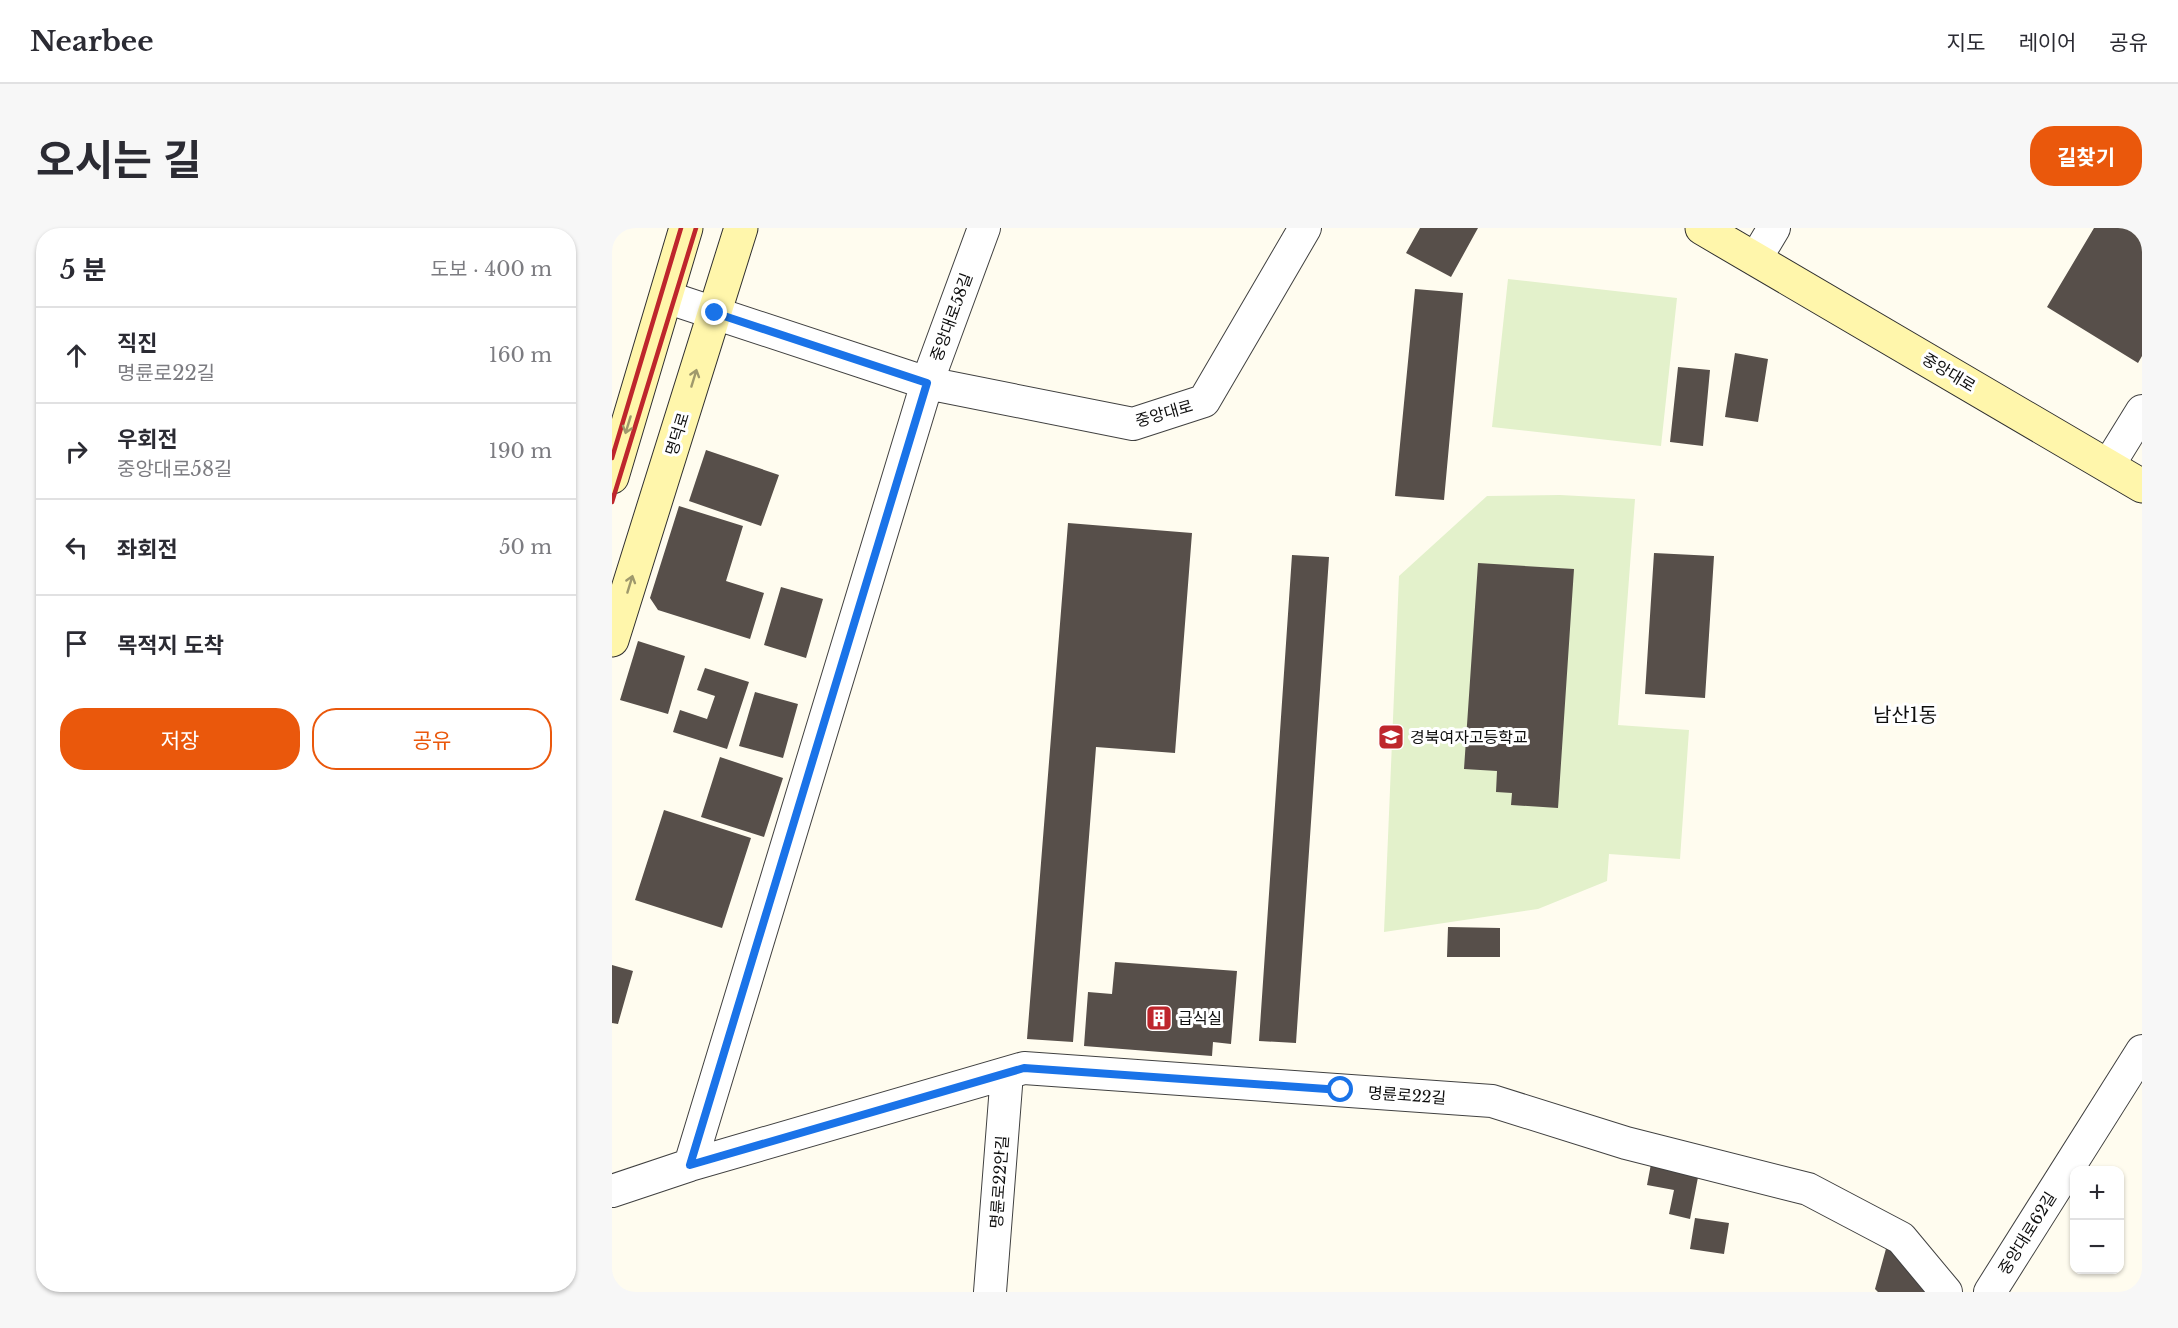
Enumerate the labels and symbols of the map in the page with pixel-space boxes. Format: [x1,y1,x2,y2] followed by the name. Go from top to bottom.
[926,270,976,364] street label: 중앙대로58길
[701,299,727,325] route end
[1919,348,1980,396] street label: 중앙대로
[689,369,700,388] one-way arrow
[1133,395,1195,431] street label: 중앙대로
[661,410,693,458] street label: 명덕로
[622,415,633,434] one-way arrow
[625,575,636,594] one-way arrow
[1873,703,1937,727] district label: 남산1동
[1376,722,1406,752] school or university icon: 경북여자고등학교
[1410,727,1528,747] place label: 경북여자고등학교
[1144,1003,1174,1033] building icon: 급식실
[1178,1008,1222,1028] place label: 급식실
[1327,1076,1353,1102] route start
[1367,1082,1447,1108] street label: 명륜로22길
[986,1135,1012,1229] street label: 명륜로22안길
[1994,1188,2060,1278] street label: 중앙대로62길

